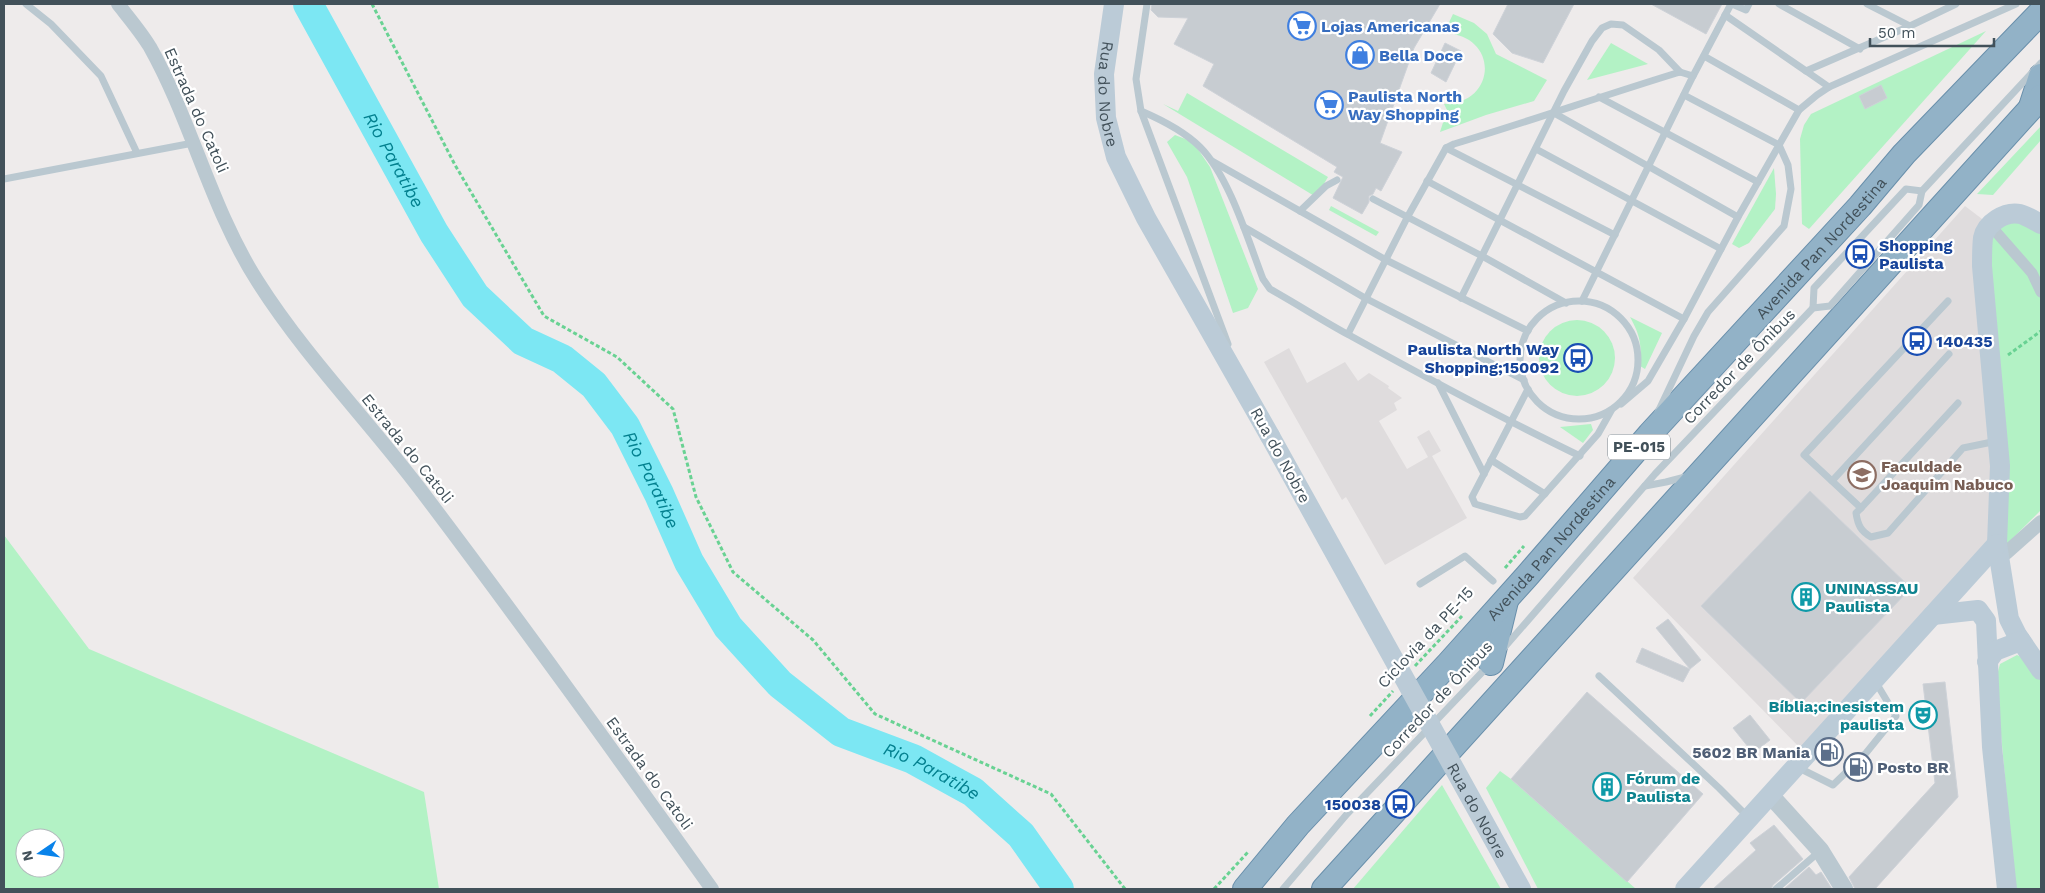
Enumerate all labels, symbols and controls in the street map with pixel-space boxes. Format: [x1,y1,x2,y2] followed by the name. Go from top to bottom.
[1287,11,1317,41] supermarket icon: Lojas Americanas
[1870,15,1994,47] scale bar
[1321,17,1460,36] place label: Lojas Americanas
[1878,24,1915,42] text: 50 m
[1094,40,1122,149] street label: Rua do Nobre
[1345,40,1375,70] shop icon: Bella Doce
[160,45,233,176] street label: Estrada do Catoli
[1379,46,1463,65] place label: Bella Doce
[1348,87,1462,124] place label: Paulista North Way Shopping
[1314,90,1344,120] supermarket icon: Paulista North Way Shopping
[360,108,429,211] water label: Rio Paratibe
[1752,173,1891,323] street label: Avenida Pan Nordestina
[1879,236,1952,273] place label: Shopping Paulista
[1845,239,1875,269] bus stop icon: Shopping Paulista
[1679,305,1799,428] street label: Corredor de Ônibus
[1902,326,1932,356] bus stop icon: 140435
[1936,332,1993,351] place label: 140435
[1407,340,1560,377] place label: Paulista North Way Shopping;150092
[1563,343,1593,373] bus stop icon: Paulista North Way Shopping;150092
[358,390,458,507] street label: Estrada do Catoli
[1246,404,1315,506] street label: Rua do Nobre
[619,427,684,532] water label: Rio Paratibe
[1608,434,1670,460] road number: PE-015
[1881,457,2014,494] place label: Faculdade Joaquim Nabuco
[1847,460,1877,490] school or university icon: Faculdade Joaquim Nabuco
[1483,472,1619,624] street label: Avenida Pan Nordestina
[1825,579,1918,616] place label: UNINASSAU Paulista
[1791,582,1821,612] building icon: UNINASSAU Paulista
[1373,583,1477,692] street label: Ciclovia da PE-15
[1378,637,1496,762] street label: Corredor de Ônibus
[1768,697,1905,734] place label: Bíblia;cinesistem paulista
[1908,700,1938,730] theatre icon: Bíblia;cinesistem paulista
[602,713,697,834] street label: Estrada do Catoli
[1814,737,1844,767] fuel station icon: 5602 BR Mania
[881,738,985,804] water label: Rio Paratibe
[1692,743,1811,762] place label: 5602 BR Mania
[1843,752,1873,782] fuel station icon: Posto BR
[1877,758,1949,777] place label: Posto BR
[1443,759,1511,862] street label: Rua do Nobre
[1626,769,1700,806] place label: Fórum de Paulista
[1592,772,1622,802] building icon: Fórum de Paulista
[1385,789,1415,819] bus stop icon: 150038
[1325,795,1381,814] place label: 150038
[15,828,65,878] north arrow
[18,849,36,863] text: N

